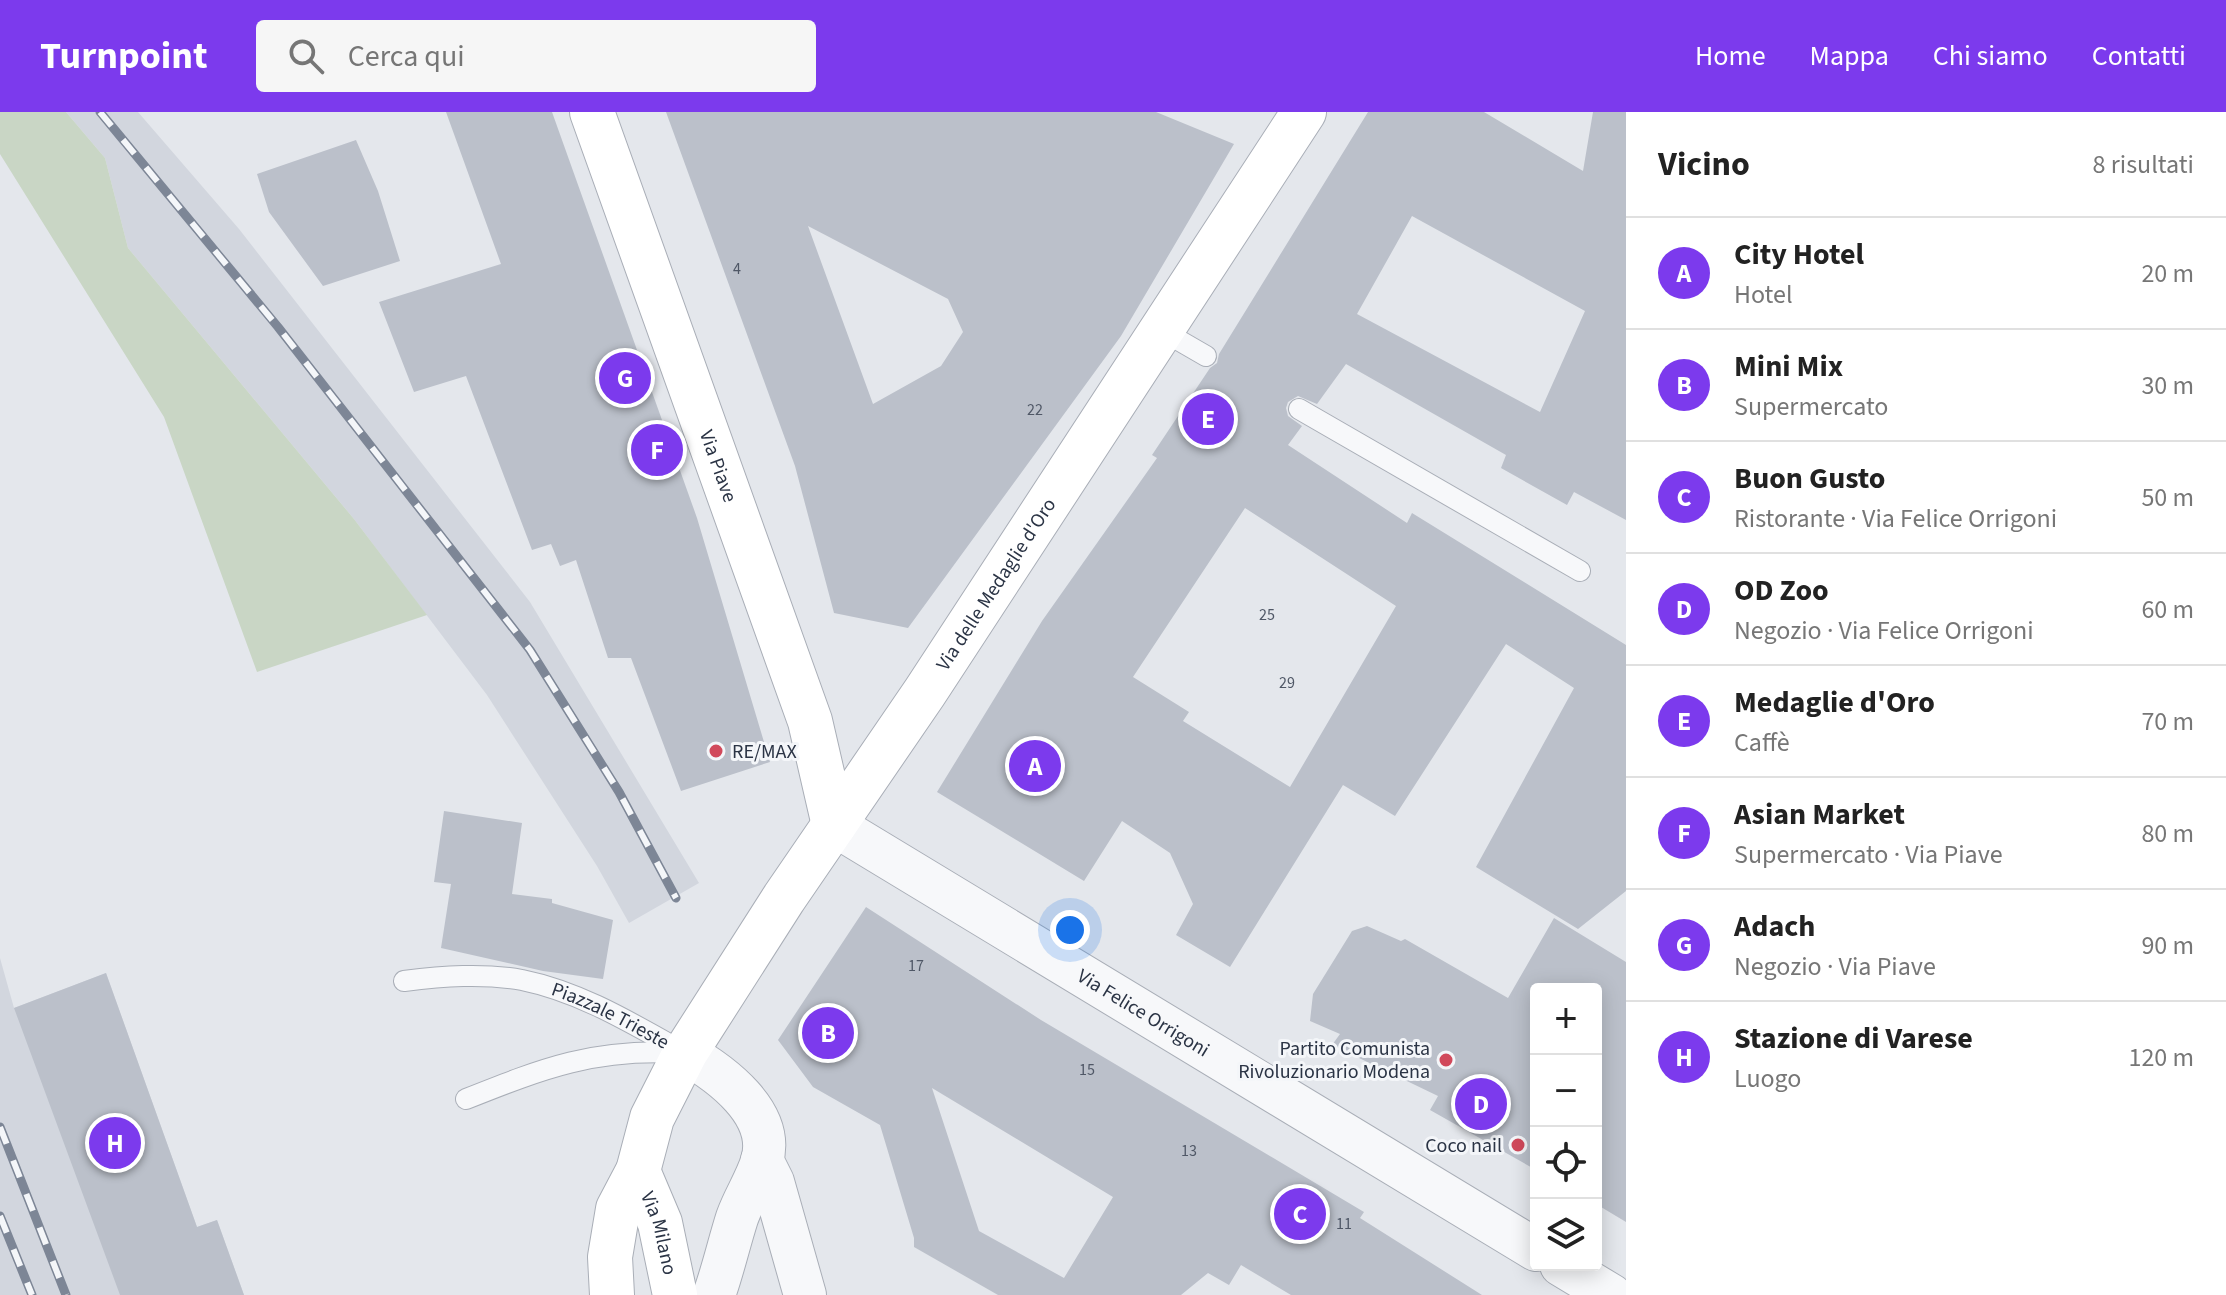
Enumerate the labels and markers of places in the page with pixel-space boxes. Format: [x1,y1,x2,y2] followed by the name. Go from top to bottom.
[599,348,651,408] pin: G
[1182,389,1234,449] pin: E
[631,420,683,480] pin: F
[1009,736,1061,796] pin: A
[732,738,797,766] place label: RE/MAX
[707,742,725,760] marker: RE/MAX
[802,1003,854,1063] pin: B
[1238,1035,1430,1086] place label: Partito Comunista Rivoluzionario Modena
[1437,1051,1455,1069] marker: Partito Comunista Rivoluzionario Modena
[1455,1074,1507,1134] pin: D
[89,1113,141,1173] pin: H
[1425,1132,1502,1160] place label: Coco nail
[1509,1136,1527,1154] marker: Coco nail
[1274,1184,1326,1244] pin: C

